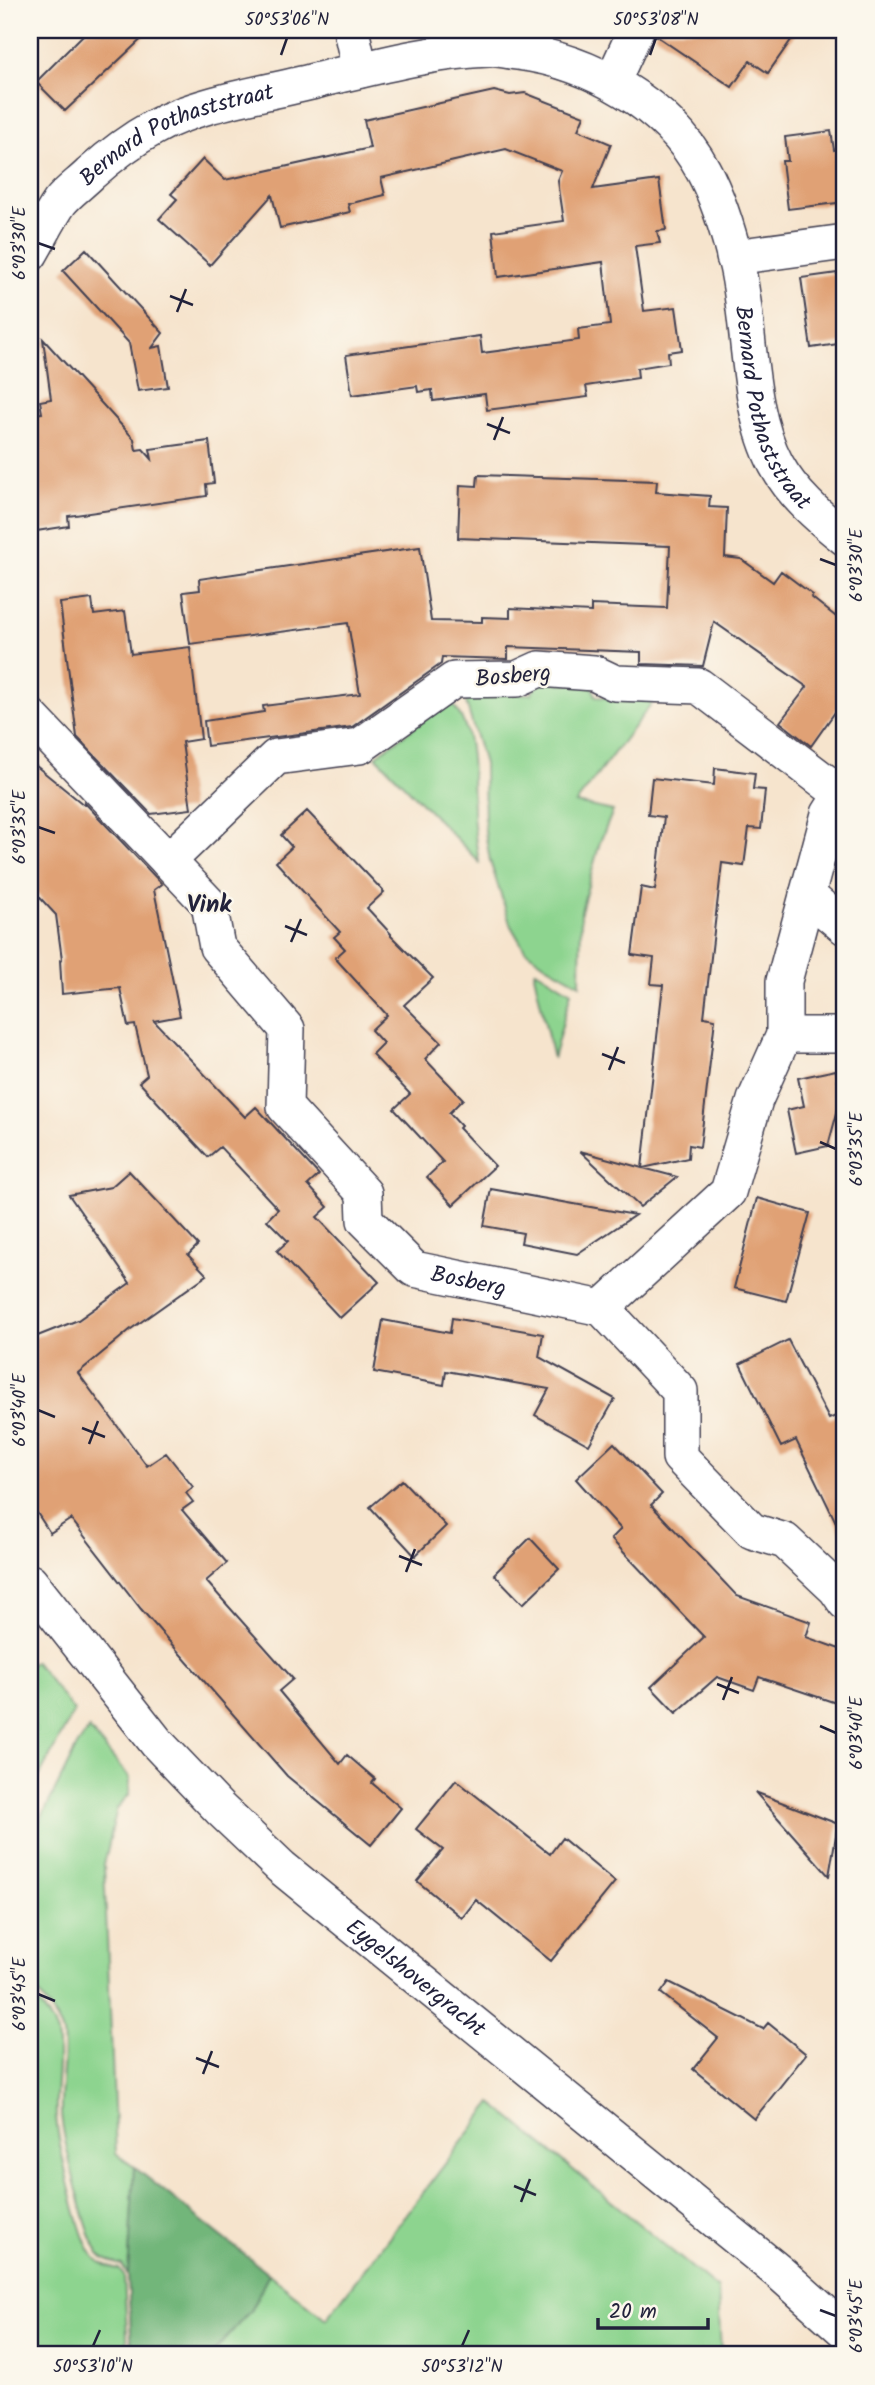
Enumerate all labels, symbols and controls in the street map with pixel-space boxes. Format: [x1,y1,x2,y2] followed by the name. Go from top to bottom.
[245,6,329,35] text: 50°53'06"N
[613,6,699,35] text: 50°53'08"N
[72,75,278,196] street label: Bernard Pothaststraat
[6,206,35,280] text: 6°03'30"E
[724,304,820,520] street label: Bernard Pothaststraat
[843,528,872,602] text: 6°03'30"E
[474,656,553,698] street label: Bosberg
[6,789,35,864] text: 6°03'35"E
[187,886,232,925] district label: Vink
[843,1111,872,1186] text: 6°03'35"E
[427,1257,509,1308] street label: Bosberg
[6,1373,35,1447] text: 6°03'40"E
[843,1696,872,1770] text: 6°03'40"E
[337,1910,494,2048] street label: Eygelshovergracht
[6,1956,35,2031] text: 6°03'45"E
[843,2278,872,2353] text: 6°03'45"E
[598,2287,709,2331] scale bar
[609,2296,657,2329] text: 20 m
[53,2353,133,2382] text: 50°53'10"N
[421,2353,503,2382] text: 50°53'12"N

